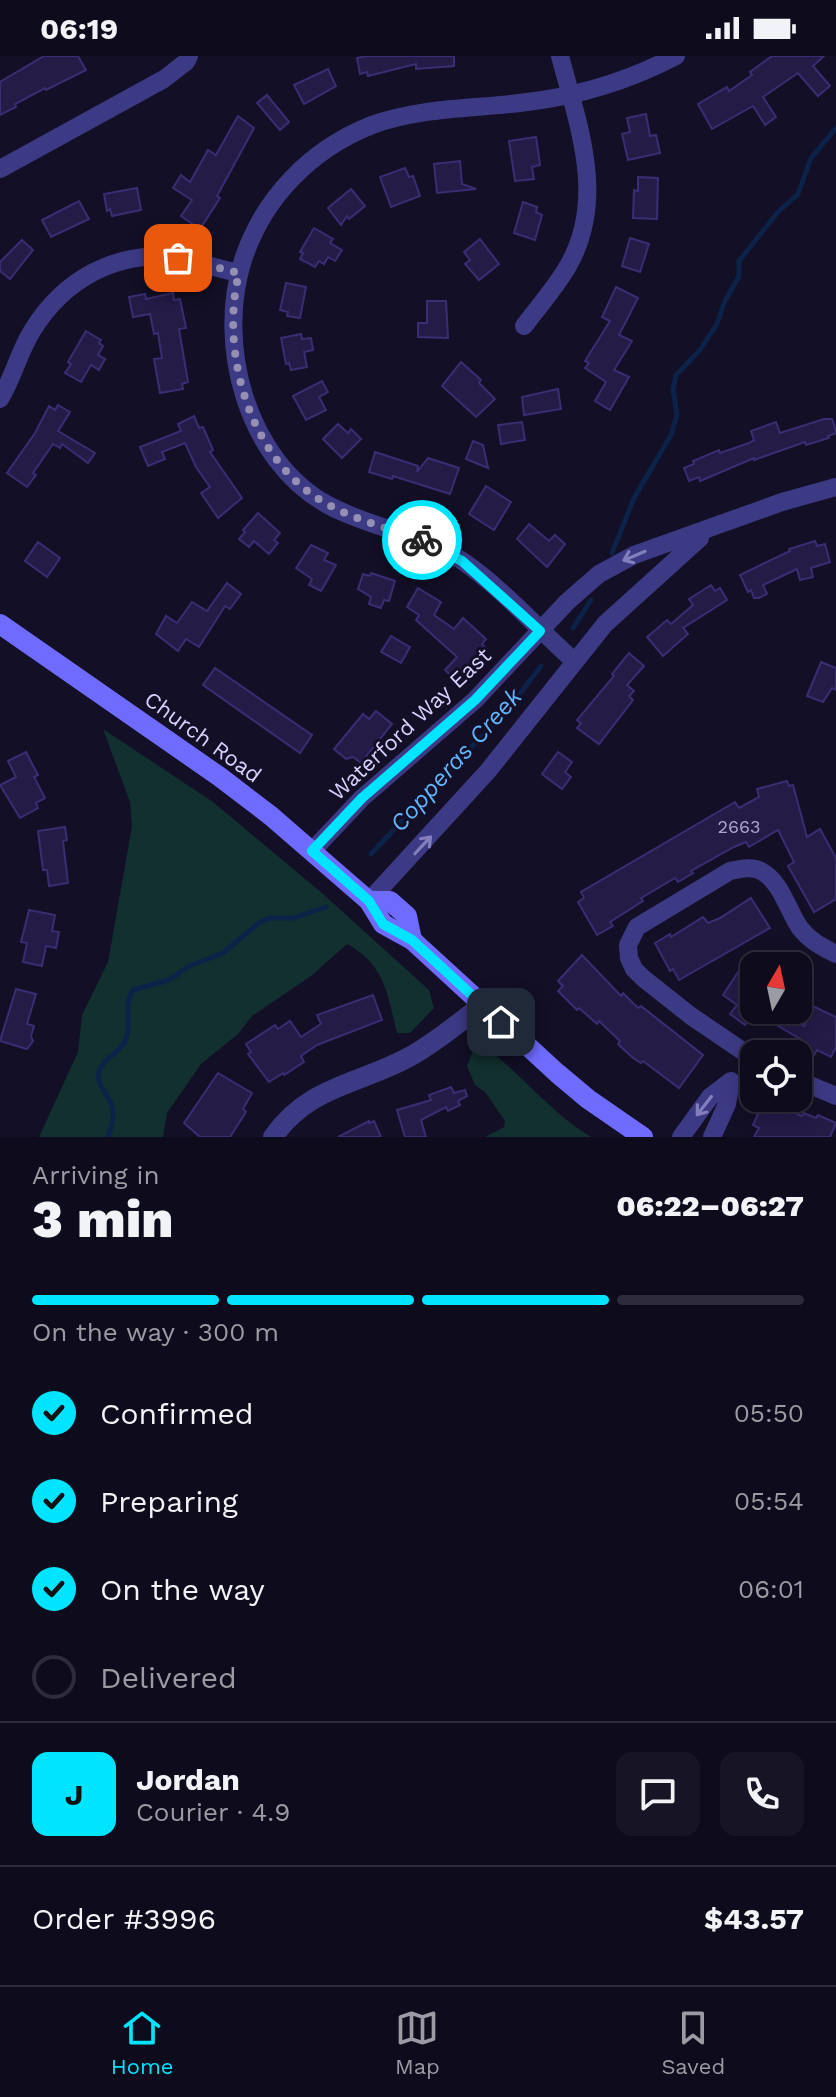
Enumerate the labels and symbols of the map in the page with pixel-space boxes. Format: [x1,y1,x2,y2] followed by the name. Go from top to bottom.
[144,224,212,292] pin
[382,500,462,580] courier
[622,550,647,565] one-way arrow
[324,643,496,805] street label: Waterford Way East
[384,682,528,837] water label: Copperas Creek
[140,686,266,788] street label: Church Road
[718,816,760,837] house number: 2663
[413,835,431,855] one-way arrow
[740,952,812,1024] north arrow
[467,988,535,1056] pin
[696,1095,714,1116] one-way arrow

